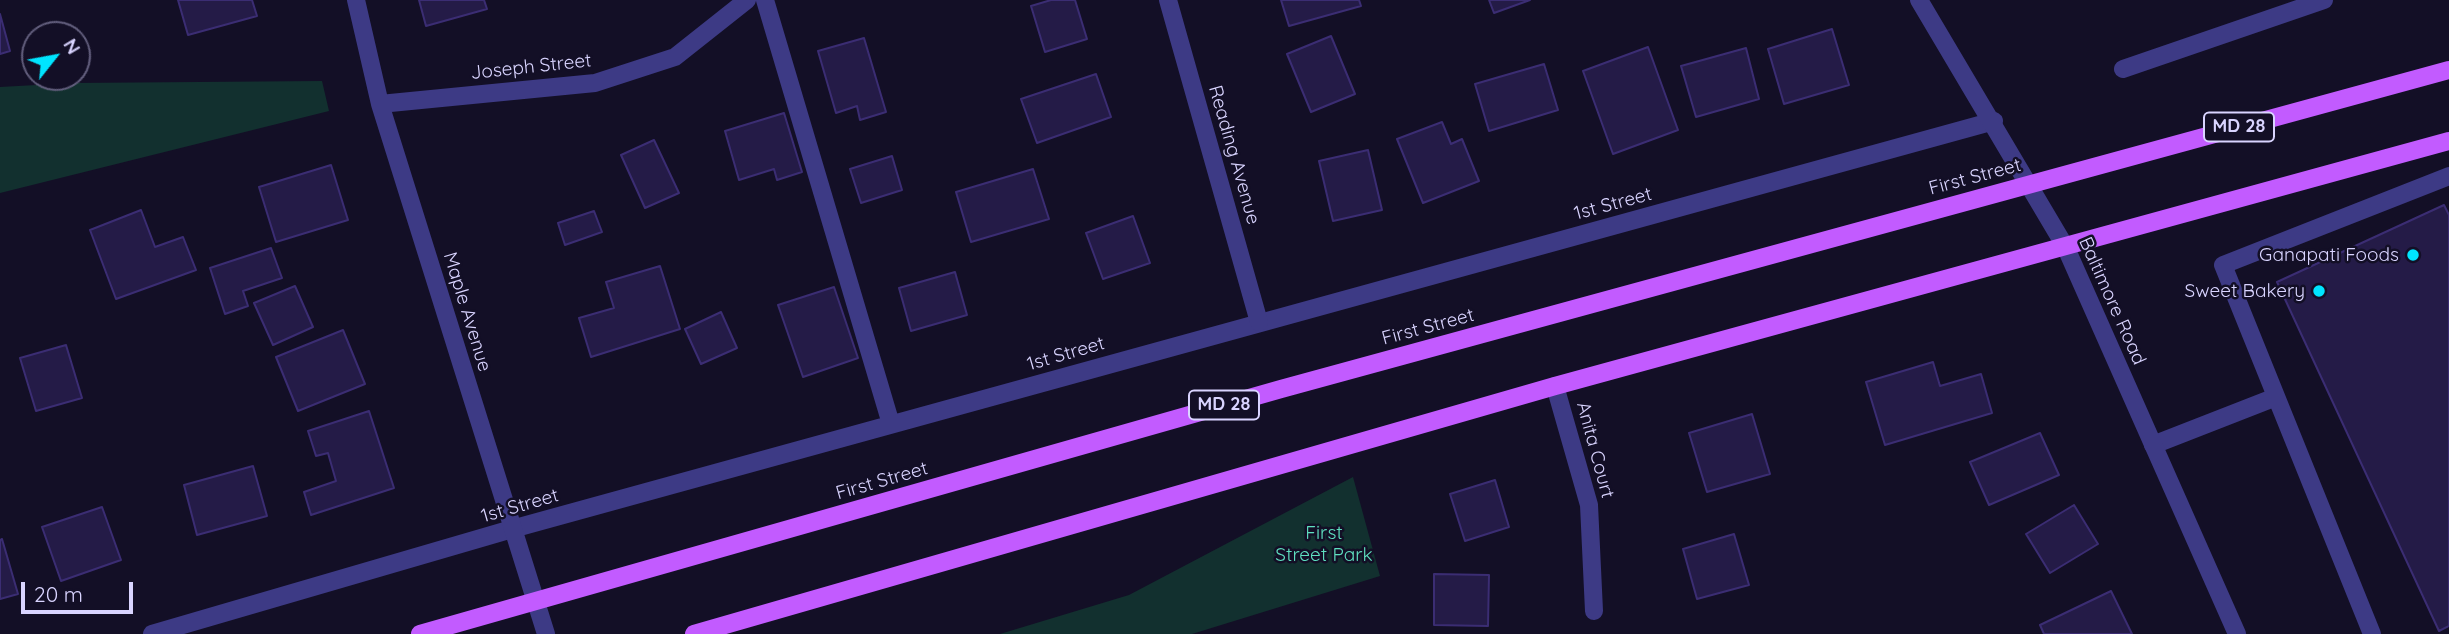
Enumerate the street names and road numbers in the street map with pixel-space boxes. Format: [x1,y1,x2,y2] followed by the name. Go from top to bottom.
[469,49,593,85] street label: Joseph Street
[1203,83,1265,227] street label: Reading Avenue
[2204,112,2274,142] road number: MD 28
[1926,154,2024,200] street label: First Street
[1572,183,1654,225] street label: 1st Street
[2074,234,2150,368] street label: Baltimore Road
[438,249,496,375] street label: Maple Avenue
[1379,304,1477,350] street label: First Street
[1025,332,1107,376] street label: 1st Street
[1189,390,1259,419] road number: MD 28
[1571,399,1619,501] street label: Anita Court
[833,457,931,505] street label: First Street
[479,484,561,528] street label: 1st Street

